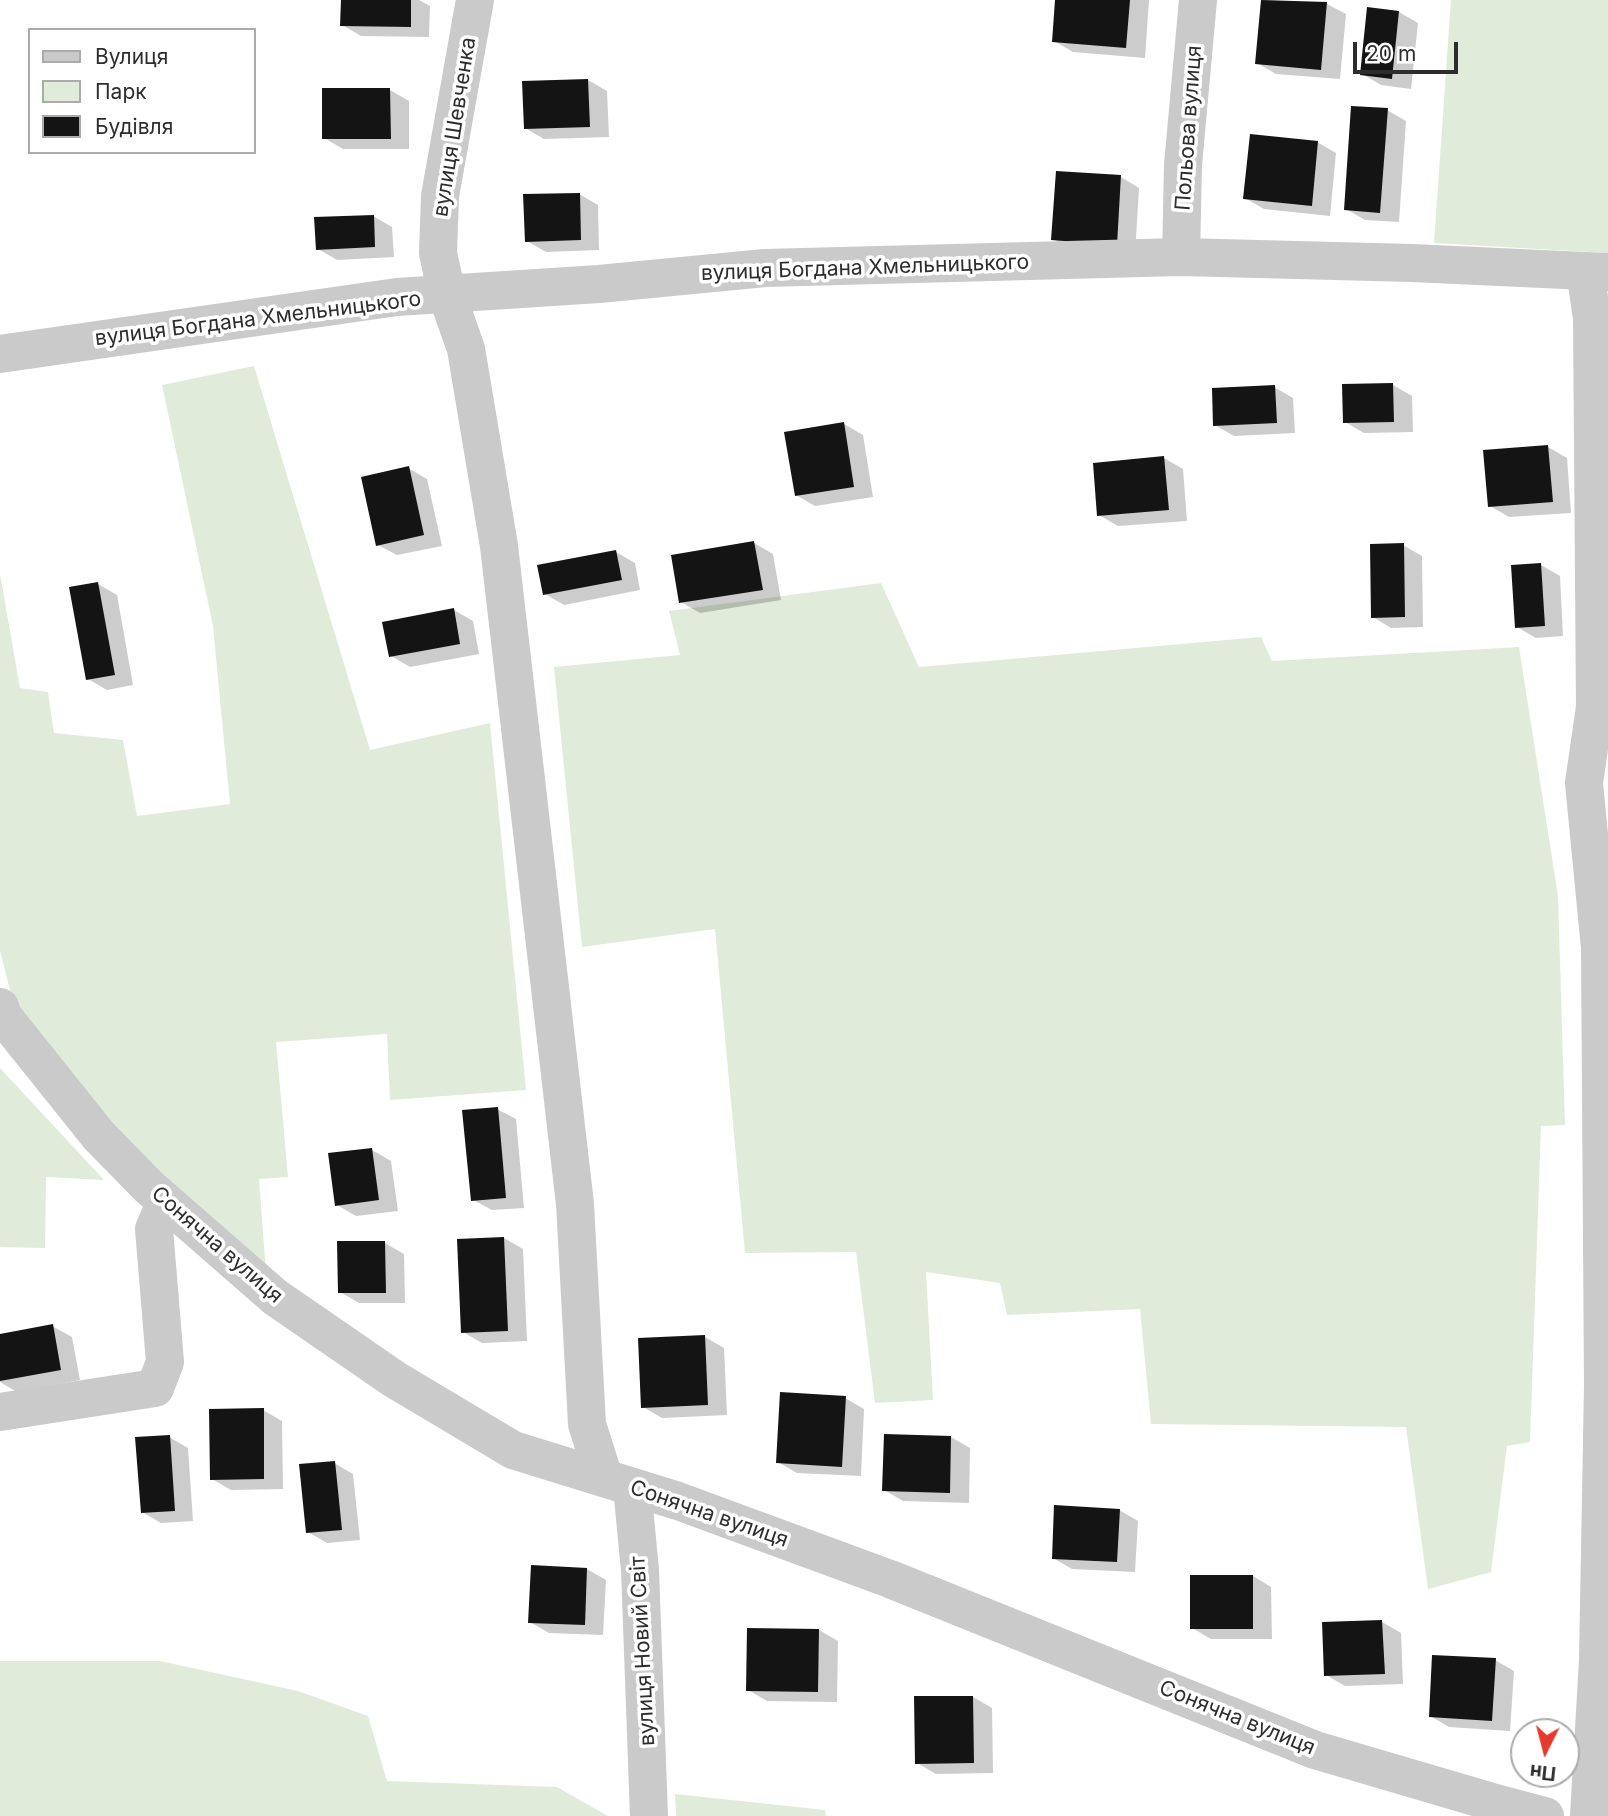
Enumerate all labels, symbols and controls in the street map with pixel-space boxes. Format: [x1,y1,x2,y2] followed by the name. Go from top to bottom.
[28,28,256,154] legend
[1356,28,1461,72] scale bar
[428,35,482,219] street label: вулиця Шевченка
[1366,41,1416,66] text: 20 m
[95,44,168,69] text: Вулиця
[1171,45,1207,211] street label: Польова вулиця
[95,79,147,104] text: Парк
[95,114,173,139] text: Будівля
[701,250,1029,286] street label: вулиця Богдана Хмельницького
[94,286,422,352] street label: вулиця Богдана Хмельницького
[146,1181,288,1309] street label: Сонячна вулиця
[627,1475,791,1553] street label: Сонячна вулиця
[625,1555,661,1747] street label: вулиця Новий Світ
[1155,1675,1319,1761] street label: Сонячна вулиця
[1510,1718,1580,1788] north arrow
[1529,1760,1557,1785] text: Пн

